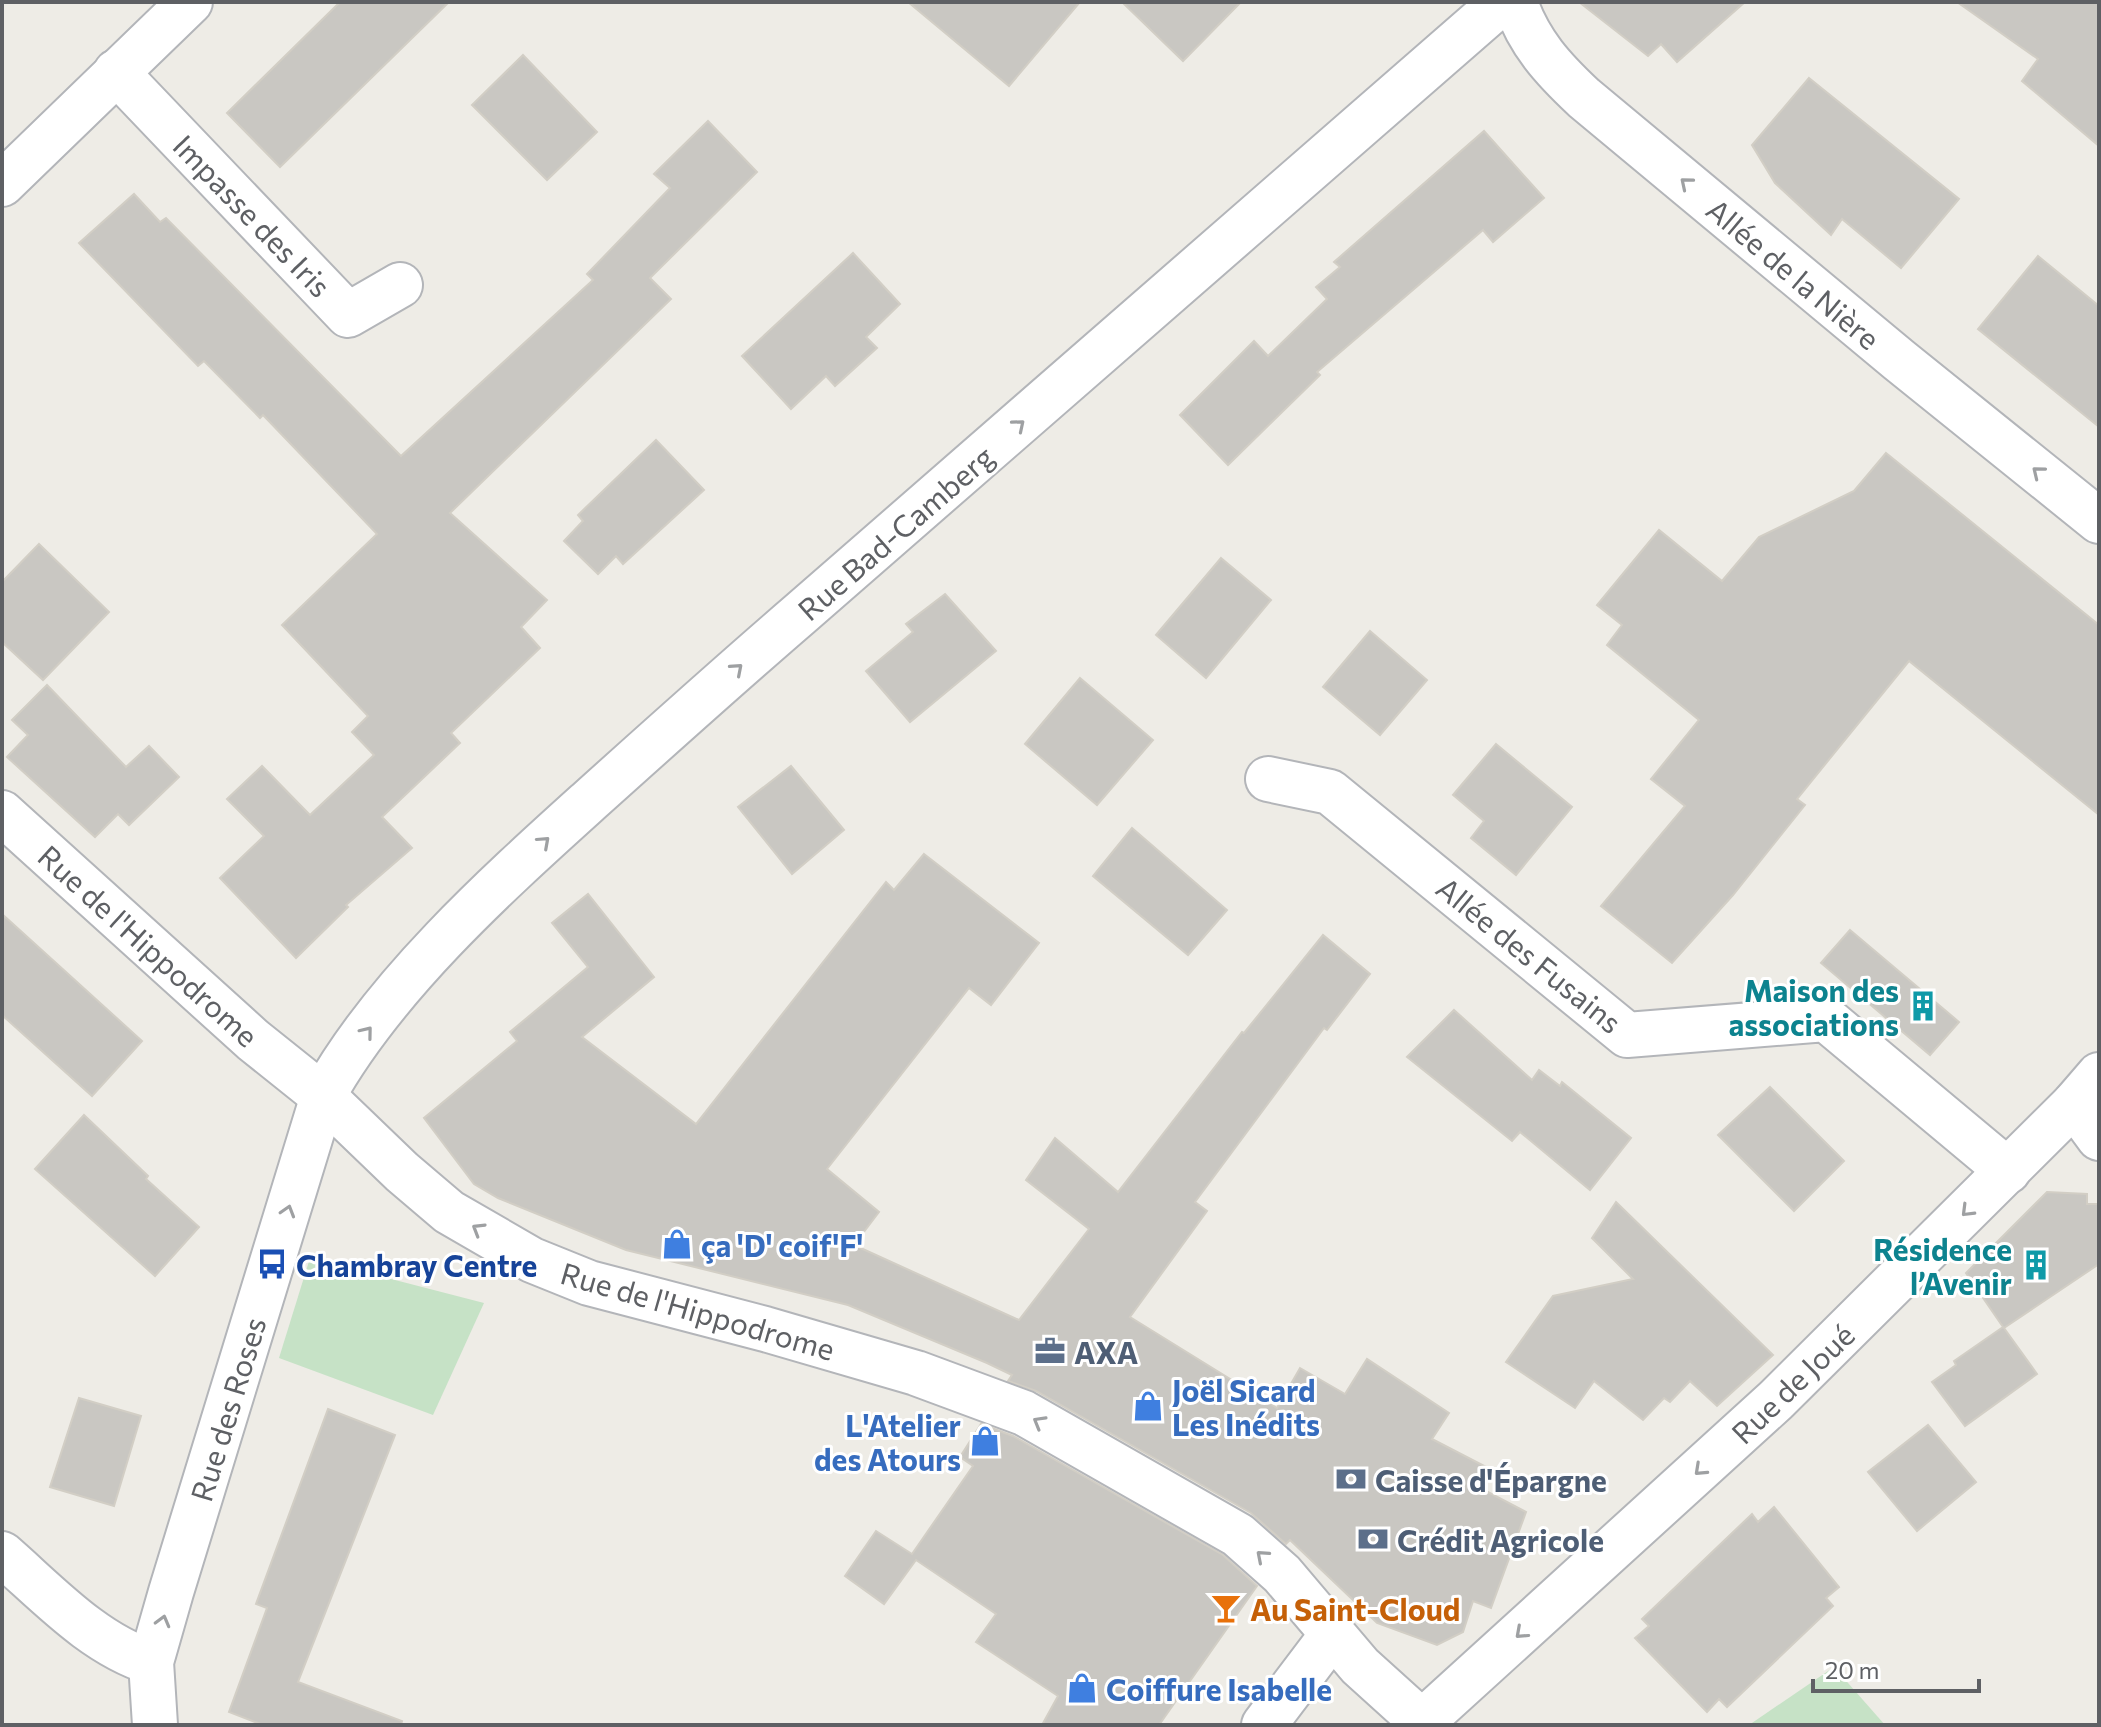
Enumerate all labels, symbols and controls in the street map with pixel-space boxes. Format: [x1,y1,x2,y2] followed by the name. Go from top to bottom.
[166,126,340,304] street label: Impasse des Iris
[1680,178,1695,193] one-way arrow
[1700,190,1888,356] street label: Allée de la Nière
[1010,420,1024,435] one-way arrow
[789,437,1001,627] street label: Rue Bad-Camberg
[2032,468,2047,482] one-way arrow
[728,664,743,678] one-way arrow
[31,837,267,1053] street label: Rue de l'Hippodrome
[534,837,549,851] one-way arrow
[1430,868,1630,1040] street label: Allée des Fusains
[1728,971,1899,1042] place label: Maison des associations
[1906,989,1940,1023] building icon: Maison des associations
[357,1026,371,1041] one-way arrow
[1962,1202,1976,1216] one-way arrow
[279,1205,295,1219] one-way arrow
[472,1223,487,1239] one-way arrow
[701,1226,863,1264] place label: ça 'D' coif'F'
[660,1227,694,1261] shop icon: ça 'D' coif'F'
[1873,1230,2012,1301] place label: Résidence l’Avenir
[296,1246,537,1283] place label: Chambray Centre
[255,1247,289,1281] bus stop icon: Chambray Centre
[2019,1248,2053,1282] building icon: Résidence l’Avenir
[557,1253,839,1367] street label: Rue de l'Hippodrome
[181,1312,273,1506] street label: Rue des Roses
[1723,1315,1861,1451] street label: Rue de Joué
[1074,1333,1138,1370] place label: AXA
[1033,1334,1067,1368] office icon: AXA
[1172,1371,1320,1442] place label: Joël Sicard Les Inédits
[1131,1389,1165,1423] shop icon: Joël Sicard Les Inédits
[814,1406,961,1477] place label: L'Atelier des Atours
[1034,1416,1048,1432] one-way arrow
[968,1424,1002,1458] shop icon: L'Atelier des Atours
[1375,1461,1607,1498] place label: Caisse d'Épargne
[1695,1461,1709,1476] one-way arrow
[1334,1462,1368,1496] bank icon: Caisse d'Épargne
[1397,1521,1604,1558] place label: Crédit Agricole
[1356,1522,1390,1556] bank icon: Crédit Agricole
[1256,1551,1271,1565] one-way arrow
[1250,1590,1460,1627] place label: Au Saint-Cloud
[1209,1591,1243,1625] bar icon: Au Saint-Cloud
[154,1614,170,1628] one-way arrow
[1516,1623,1531,1638] one-way arrow
[1813,1643,1979,1693] scale bar
[1825,1655,1879,1684] text: 20 m
[1106,1670,1332,1707] place label: Coiffure Isabelle
[1065,1671,1099,1705] shop icon: Coiffure Isabelle

